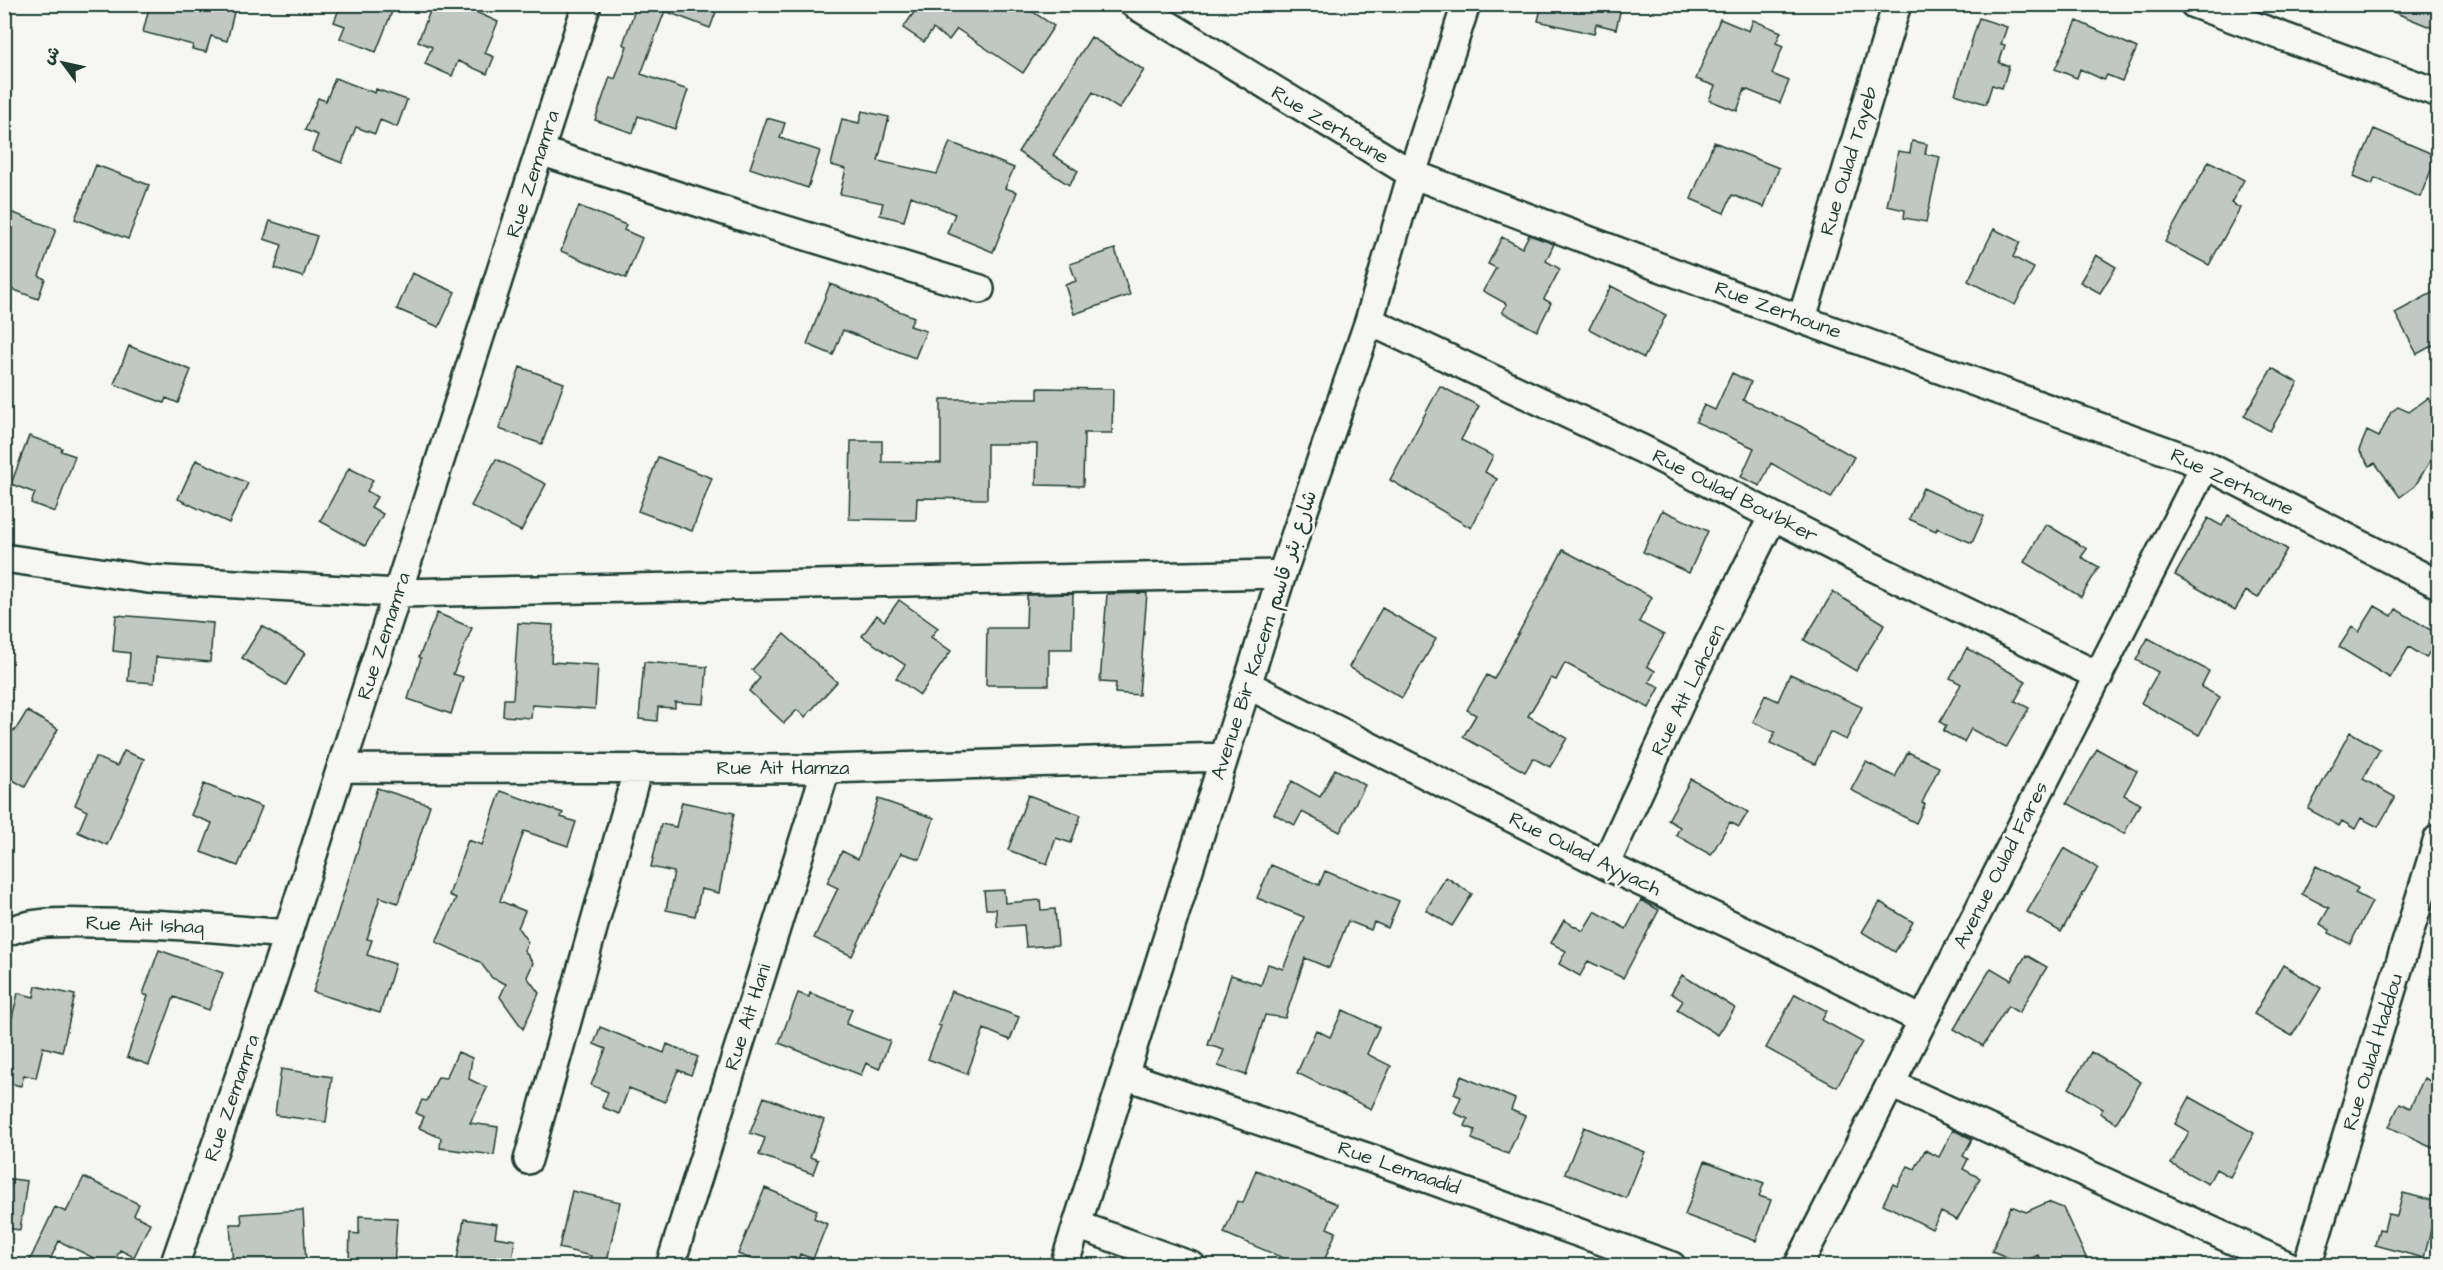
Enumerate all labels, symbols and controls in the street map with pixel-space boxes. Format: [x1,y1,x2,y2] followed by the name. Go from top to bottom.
[33,33,93,93] north arrow
[37,42,65,69] text: ش
[1266,79,1394,171] street label: Rue Zerhoune
[1813,83,1886,239] street label: Rue Oulad Tayeb
[499,107,567,241] street label: Rue Zemamra
[1711,274,1845,346] street label: Rue Zerhoune
[2166,441,2298,523] street label: Rue Zerhoune
[1647,442,1823,550] street label: Rue Oulad Bou'bker
[1204,487,1324,783] street label: Avenue Bir Kacem شارع بئر قاسم
[350,569,418,703] street label: Rue Zemamra
[1644,620,1732,760] street label: Rue Ait Lahcen
[716,754,850,782] street label: Rue Ait Hamza
[1947,777,2055,953] street label: Avenue Oulad Fares
[1504,805,1666,904] street label: Rue Oulad Ayyach
[85,909,205,941] street label: Rue Ait Ishaq
[718,960,778,1074] street label: Rue Ait Hani
[2336,970,2410,1134] street label: Rue Oulad Haddou
[197,1031,267,1165] street label: Rue Zemamra
[1334,1134,1464,1202] street label: Rue Lemaadid

